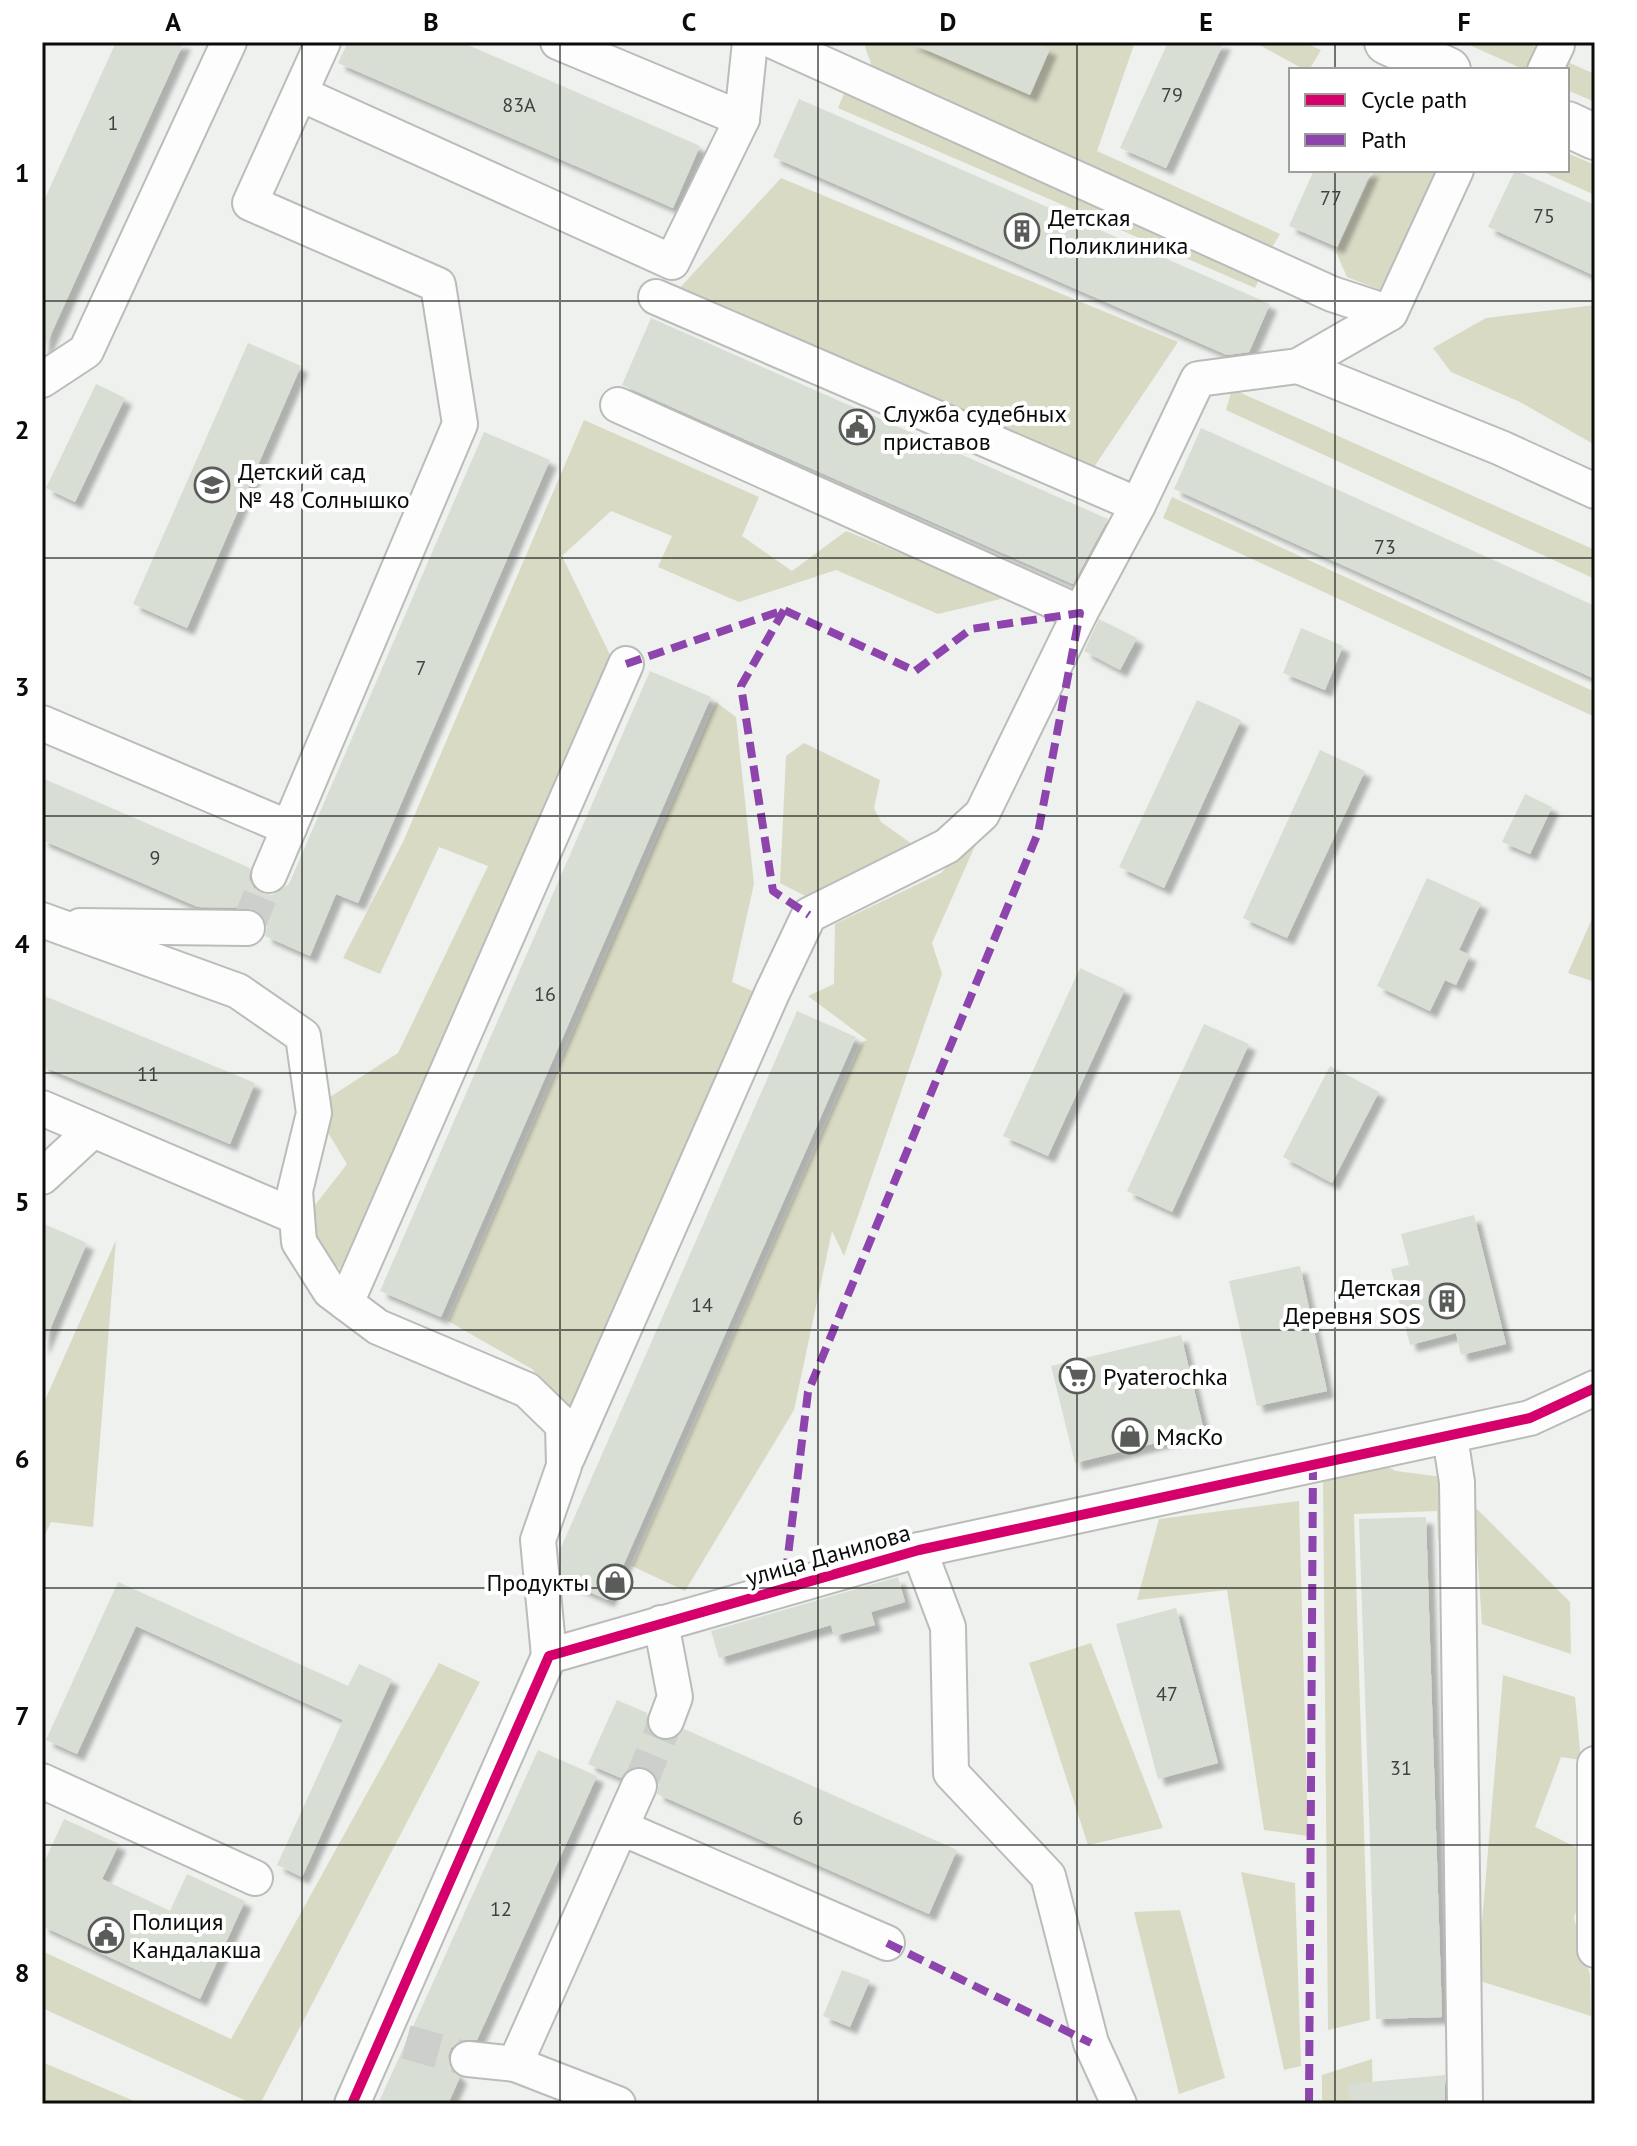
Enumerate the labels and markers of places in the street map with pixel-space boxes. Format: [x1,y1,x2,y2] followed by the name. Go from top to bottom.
[1048,202,1189,261] place label: Детская Поликлиника
[1003,212,1041,250] building icon: Детская Поликлиника
[883,398,1067,457] place label: Служба судебных приставов
[838,408,876,446] public building icon: Служба судебных приставов
[238,456,410,515] place label: Детский сад № 48 Солнышко
[193,466,231,504] school or university icon: Детский сад № 48 Солнышко
[1283,1272,1421,1331] place label: Детская Деревня SOS
[1428,1282,1466,1320] building icon: Детская Деревня SOS
[1058,1357,1096,1395] supermarket icon: Pyaterochka
[1103,1361,1228,1392] place label: Pyaterochka
[1111,1417,1149,1455] shop icon: МясКо
[1156,1421,1223,1452] place label: МясКо
[596,1563,634,1601] shop icon: Продукты
[486,1567,589,1598] place label: Продукты
[132,1906,261,1965] place label: Полиция Кандалакша
[87,1916,125,1954] public building icon: Полиция Кандалакша

